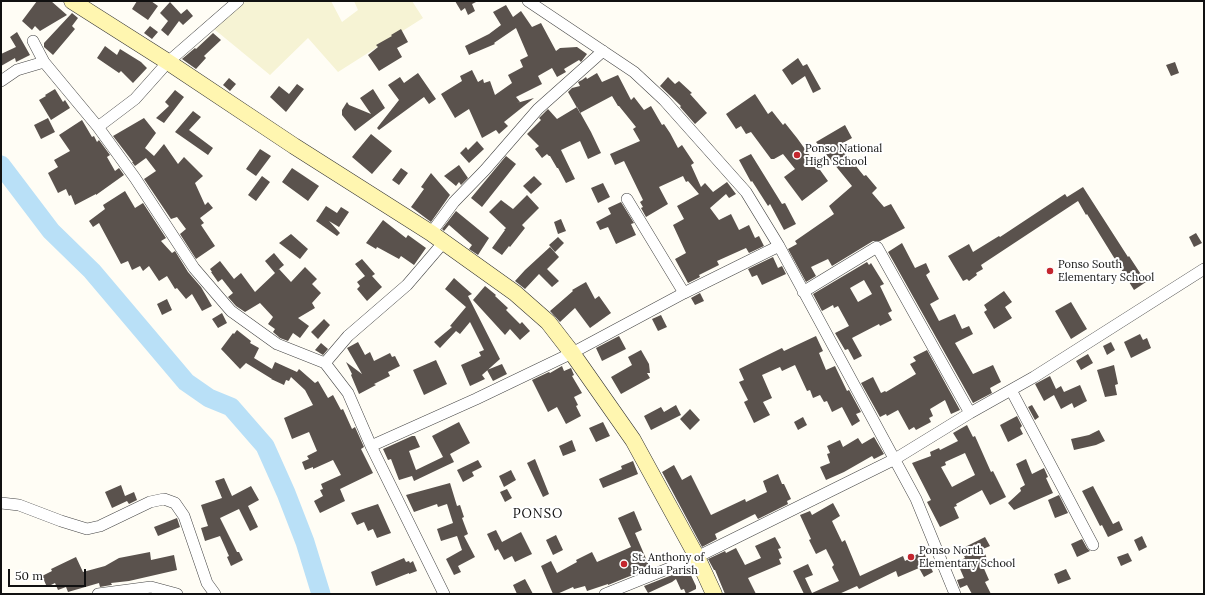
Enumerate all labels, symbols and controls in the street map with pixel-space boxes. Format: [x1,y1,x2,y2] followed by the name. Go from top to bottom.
[805,142,882,168] place label: Ponso National High School
[792,150,802,160] marker: Ponso National High School
[1058,258,1154,284] place label: Ponso South Elementary School
[1045,266,1055,276] marker: Ponso South Elementary School
[513,506,563,522] district label: PONSO
[919,544,1015,570] place label: Ponso North Elementary School
[632,551,704,577] place label: St. Anthony of Padua Parish
[906,552,916,562] marker: Ponso North Elementary School
[619,559,629,569] marker: St. Anthony of Padua Parish
[10,561,88,587] scale bar
[15,568,43,583] text: 50 m

